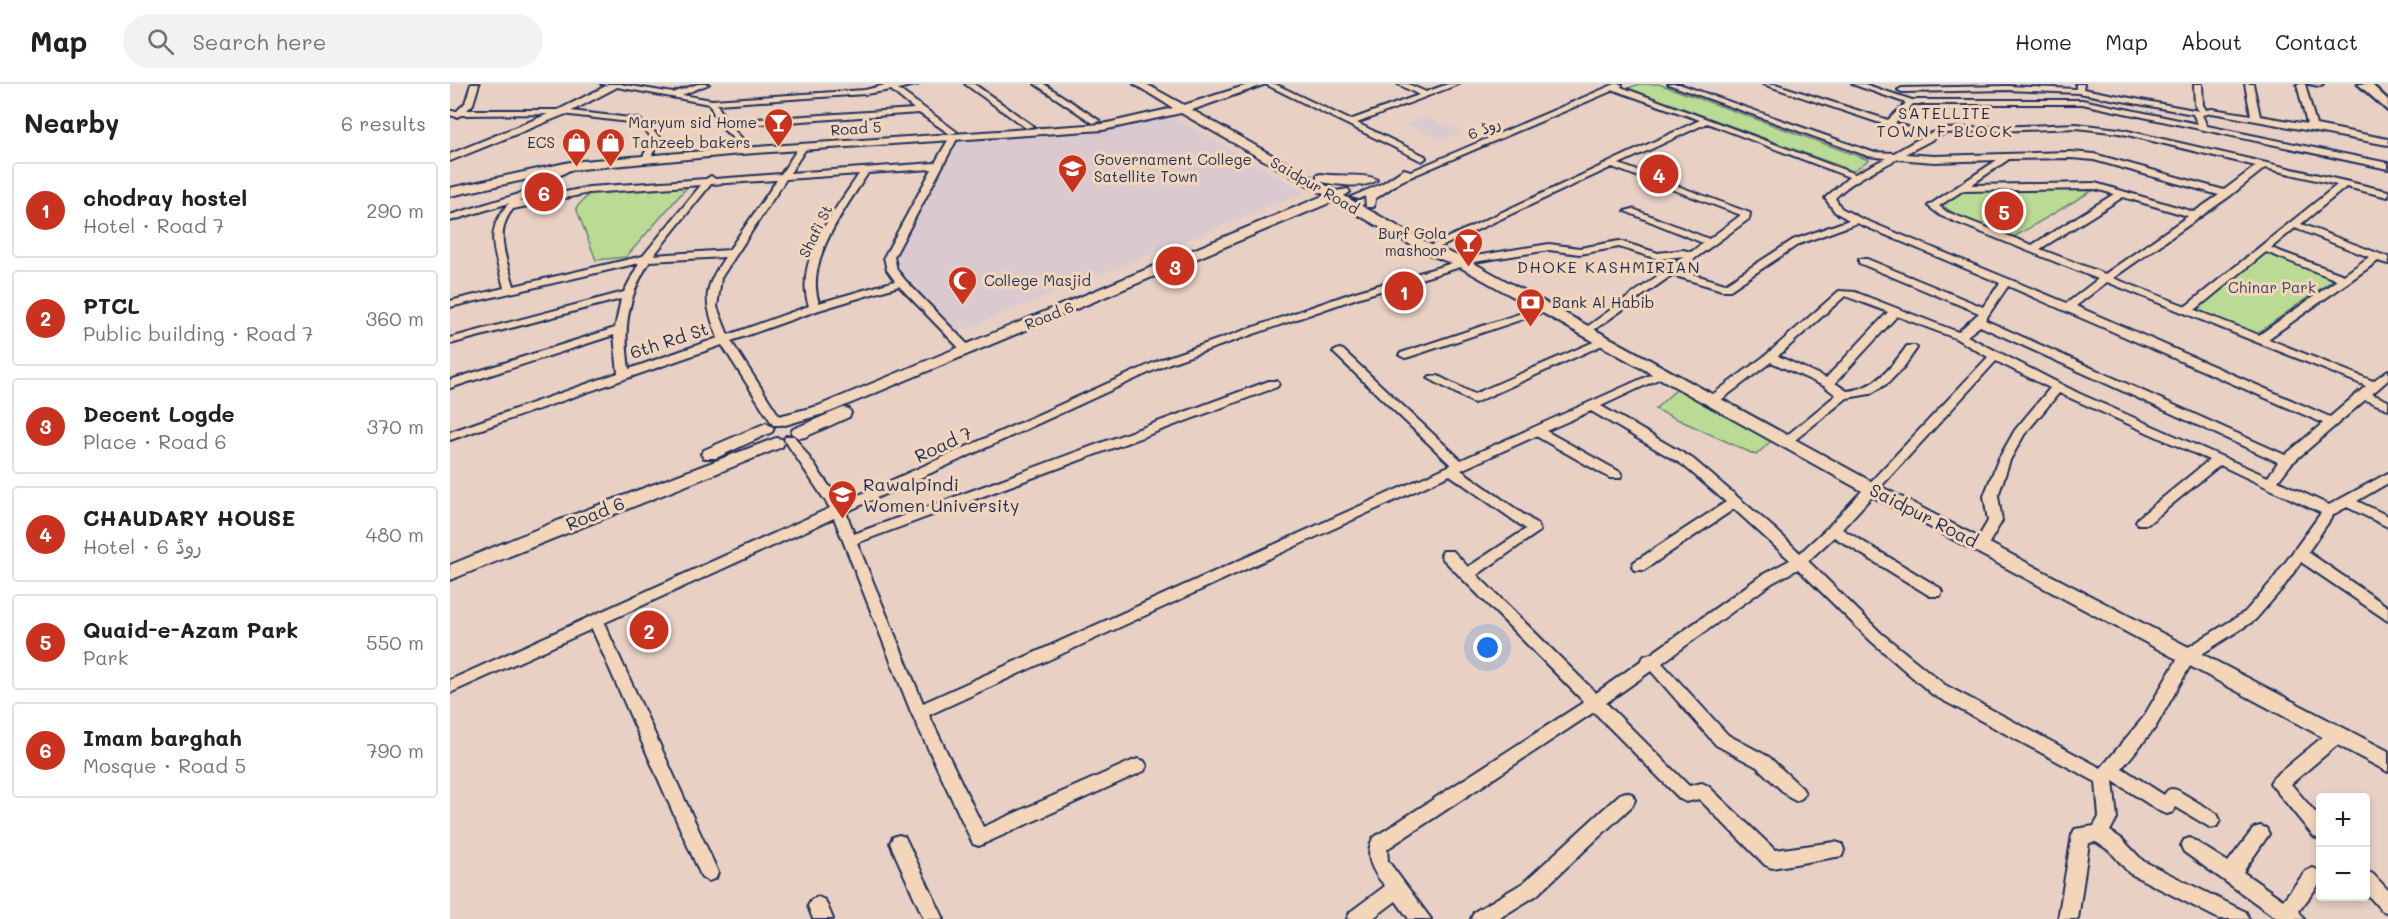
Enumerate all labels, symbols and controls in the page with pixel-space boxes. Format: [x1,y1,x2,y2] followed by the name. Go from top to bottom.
[123,14,543,68] search box
[30,23,87,59] text: Map
[144,25,177,58] icon: search
[192,27,326,56] text: Search here
[2015,28,2072,55] text: Home
[2105,28,2148,55] text: Map
[2181,28,2242,55] text: About
[2275,28,2358,55] text: Contact
[1877,102,2013,141] district label: SATELLITE TOWN F BLOCK
[24,106,119,140] text: Nearby
[762,106,794,148] bar icon: Maryum sid Home
[341,110,426,136] text: 6 results
[628,112,757,132] place label: Maryum sid Home
[1465,112,1503,144] street label: روڈ 6
[830,116,882,140] street label: Road 5
[560,126,592,168] shop icon: ECS
[595,126,627,168] shop icon: Tahzeeb bakers
[527,132,555,152] place label: ECS
[632,132,750,152] place label: Tahzeeb bakers
[1094,149,1252,186] place label: Governament College Satellite Town
[1057,152,1089,194] school or university icon: Governament College Satellite Town
[1267,152,1363,218] street label: Saidpur Road
[1640,152,1678,196] pin: 4
[524,170,563,214] pin: 6
[83,183,247,212] text: chodray hostel
[1984,188,2024,234] pin: 5
[41,197,50,223] text: 1
[366,197,424,223] text: 290 m
[794,201,836,261] street label: Shafi St
[83,212,224,238] text: Hotel · Road 7
[1378,223,1447,260] place label: Burf Gola mashoor
[1452,226,1484,268] bar icon: Burf Gola mashoor
[1156,244,1194,288] pin: 3
[1517,256,1701,277] district label: DHOKE KASHMIRIAN
[947,264,979,306] mosque icon: College Masjid
[1384,268,1424,314] pin: 1
[984,270,1091,290] place label: College Masjid
[2228,277,2316,297] park label: Chinar Park
[1515,286,1547,328] bank icon: Bank Al Habib
[83,291,140,320] text: PTCL
[1552,292,1654,312] place label: Bank Al Habib
[1022,296,1076,334] street label: Road 6
[40,305,51,331] text: 2
[366,305,424,331] text: 360 m
[627,316,711,364] street label: 6th Rd St
[83,320,313,346] text: Public building · Road 7
[83,399,235,428] text: Decent Logde
[40,413,52,439] text: 3
[366,413,424,439] text: 370 m
[910,420,976,468] street label: Road 7
[83,428,227,454] text: Place · Road 6
[863,472,1019,517] place label: Rawalpindi Women University
[1866,477,1982,553] street label: Saidpur Road
[826,478,858,520] school or university icon: Rawalpindi Women University
[562,490,628,536] street label: Road 6
[83,503,295,532] text: CHAUDARY HOUSE
[39,521,52,547] text: 4
[365,521,424,547] text: 480 m
[83,533,202,559] text: Hotel · روڈ 6
[630,608,668,652] pin: 2
[83,615,298,644] text: Quaid-e-Azam Park
[40,629,51,655] text: 5
[366,629,424,655] text: 550 m
[1473,633,1502,662] your location
[83,644,128,670] text: Park
[83,723,242,752] text: Imam barghah
[39,737,52,763] text: 6
[366,737,424,763] text: 790 m
[83,752,246,778] text: Mosque · Road 5
[2316,793,2370,901] map controls
[2316,793,2370,847] button: +
[2316,847,2370,901] button: −

